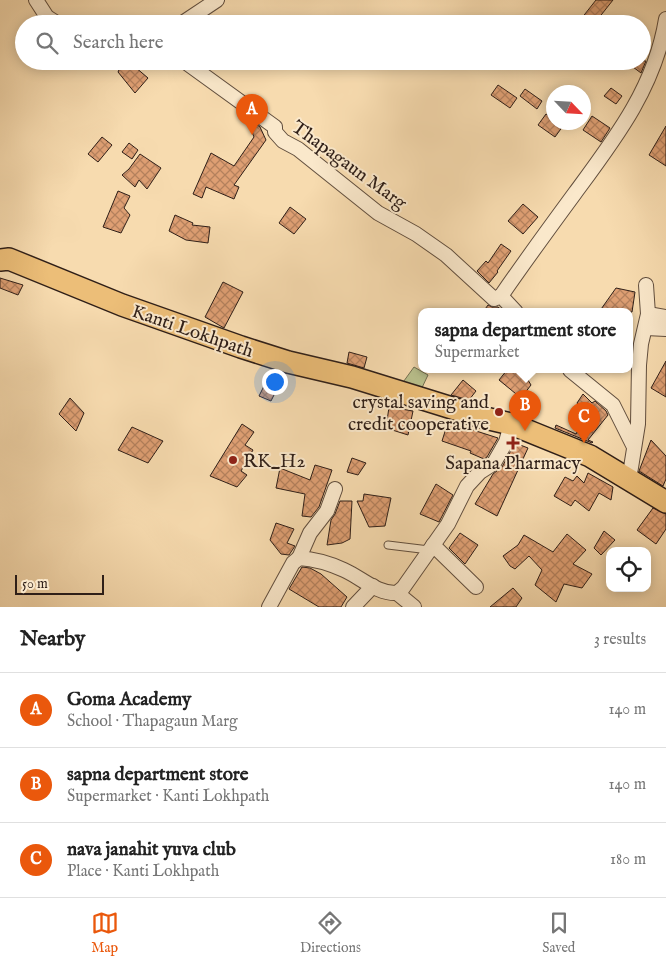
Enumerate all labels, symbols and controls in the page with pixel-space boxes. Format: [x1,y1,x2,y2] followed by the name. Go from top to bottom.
[15,15,651,70] search box
[33,29,61,57] icon: search
[73,31,164,55] text: Search here
[546,85,591,130] north arrow
[236,94,268,135] pin: A
[286,116,412,216] street label: Thapagaun Marg
[128,300,256,364] street label: Kanti Lokhpath
[418,308,633,373] popup
[435,319,616,343] text: sapna department store
[435,343,519,363] text: Supermarket
[262,369,288,395] your location
[509,390,541,431] pin: B
[348,391,490,437] place label: crystal saving and credit cooperative
[568,402,600,443] pin: C
[493,406,505,418] marker: crystal saving and credit cooperative
[507,437,519,449] marker: Sapana Pharmacy
[243,450,305,474] place label: RK_H2
[445,452,581,476] place label: Sapana Pharmacy
[227,454,239,466] marker: RK_H2
[606,547,651,592] map controls
[606,547,651,592] button: locate
[15,572,104,595] scale bar
[22,575,48,593] text: 50 m
[20,626,85,653] text: Nearby
[594,630,646,650] text: 3 results
[67,688,191,712] text: Goma Academy
[31,700,41,720] text: A
[608,700,646,720] text: 140 m
[67,712,238,732] text: School · Thapagaun Marg
[67,763,249,787] text: sapna department store
[31,775,41,795] text: B
[608,775,646,795] text: 140 m
[67,787,269,807] text: Supermarket · Kanti Lokhpath
[67,838,236,862] text: nava janahit yuva club
[30,850,42,870] text: C
[610,850,646,870] text: 180 m
[67,862,219,882] text: Place · Kanti Lokhpath
[91,909,119,957] tab: Map
[300,909,361,957] tab: Directions
[542,909,575,957] tab: Saved

